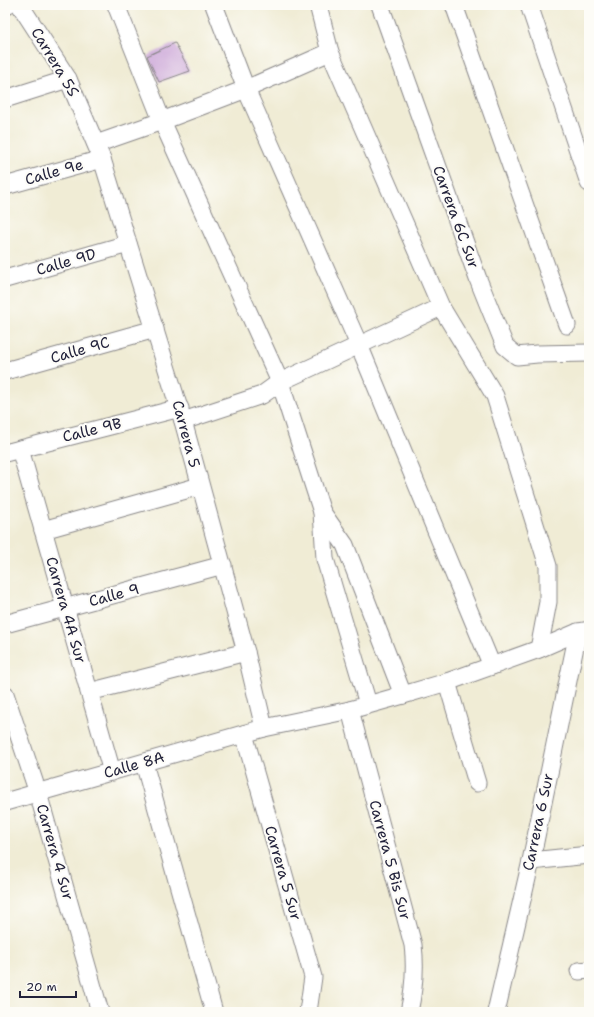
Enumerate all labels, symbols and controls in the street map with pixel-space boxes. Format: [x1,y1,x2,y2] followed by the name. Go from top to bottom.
[27,24,83,100] street label: Carrera 5S
[23,154,85,190] street label: Calle 9e
[428,163,484,271] street label: Carrera 6C Sur
[34,244,98,280] street label: Calle 9D
[48,332,112,368] street label: Calle 9C
[167,398,205,470] street label: Carrera 5
[60,413,124,447] street label: Calle 9B
[41,554,91,666] street label: Carrera 4A Sur
[87,579,141,611] street label: Calle 9
[101,747,167,783] street label: Calle 8A
[518,771,558,873] street label: Carrera 6 Sur
[364,798,416,922] street label: Carrera 5 Bis Sur
[32,802,78,902] street label: Carrera 4 Sur
[260,823,306,923] street label: Carrera 5 Sur
[20,973,76,999] scale bar
[26,979,57,995] text: 20 m

